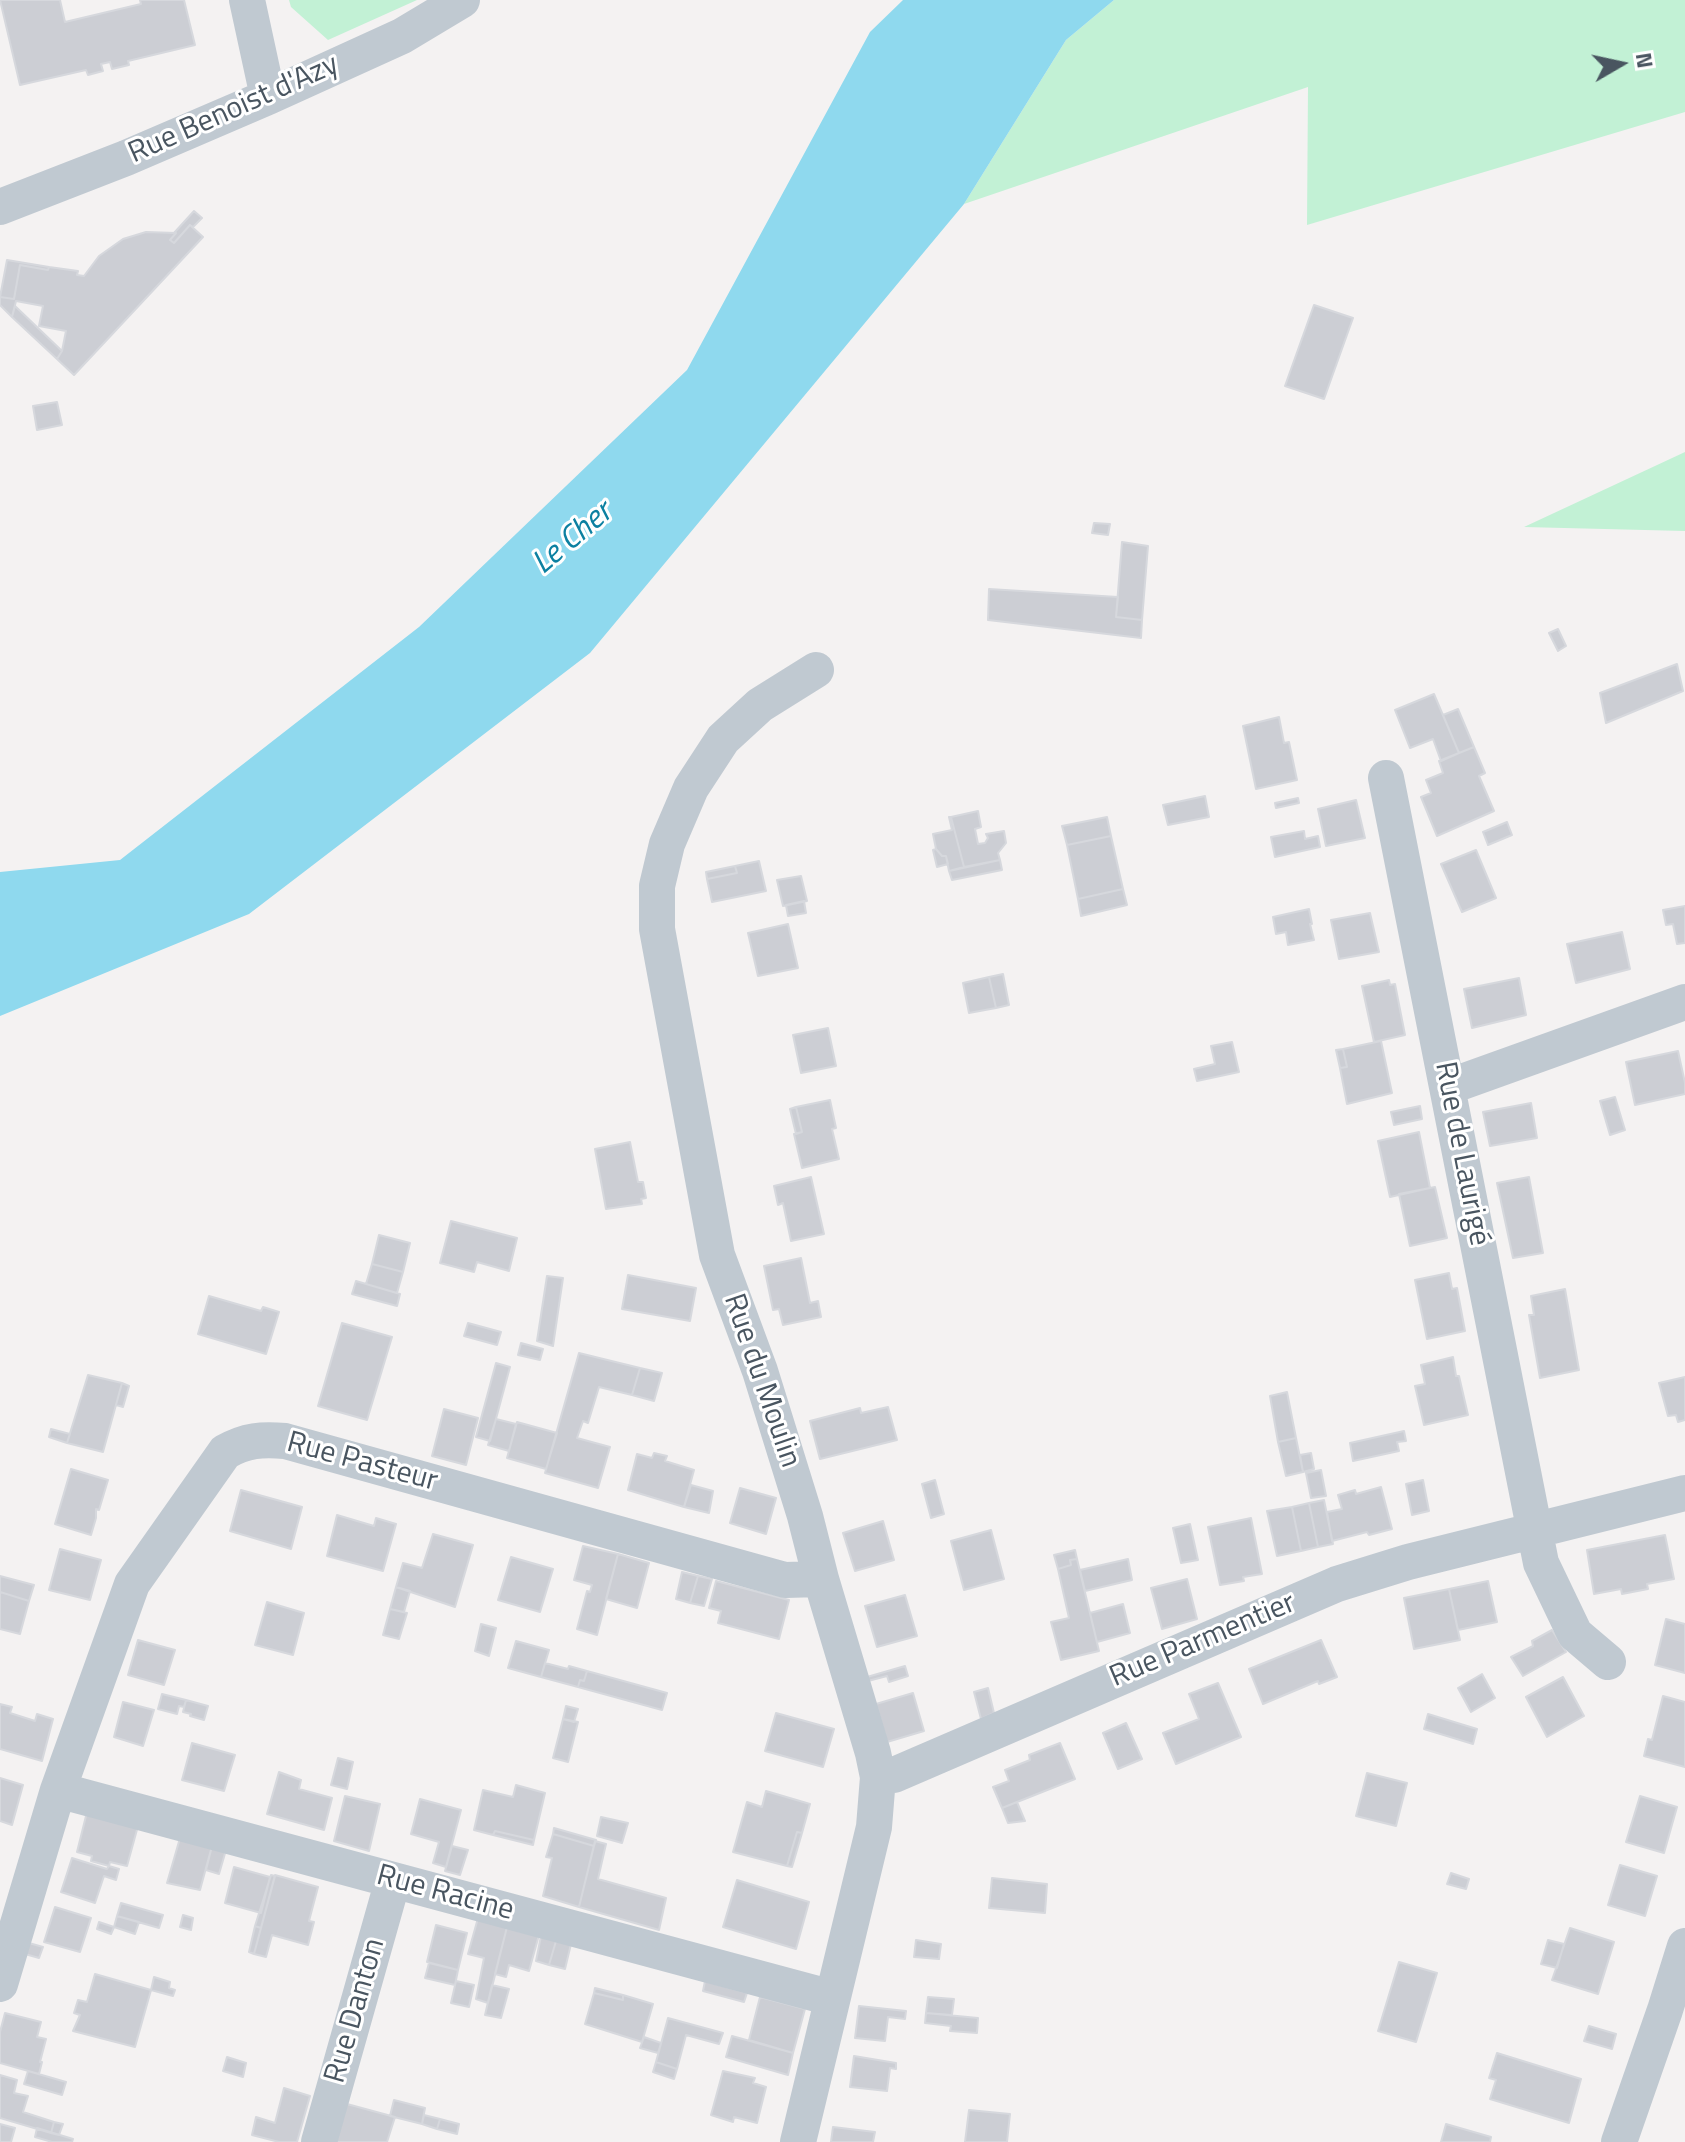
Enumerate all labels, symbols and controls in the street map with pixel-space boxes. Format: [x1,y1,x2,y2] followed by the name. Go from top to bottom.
[1581,24,1661,104] north arrow
[123,48,345,172] street label: Rue Benoist d'Azy
[1627,50,1663,70] text: N
[525,495,621,583] water label: Le Cher
[1426,1059,1496,1249] street label: Rue de Laurigé
[715,1290,807,1472] street label: Rue du Moulin
[283,1426,441,1500] street label: Rue Pasteur
[1105,1586,1301,1696] street label: Rue Parmentier
[372,1858,518,1930] street label: Rue Racine
[318,1934,394,2088] street label: Rue Danton

